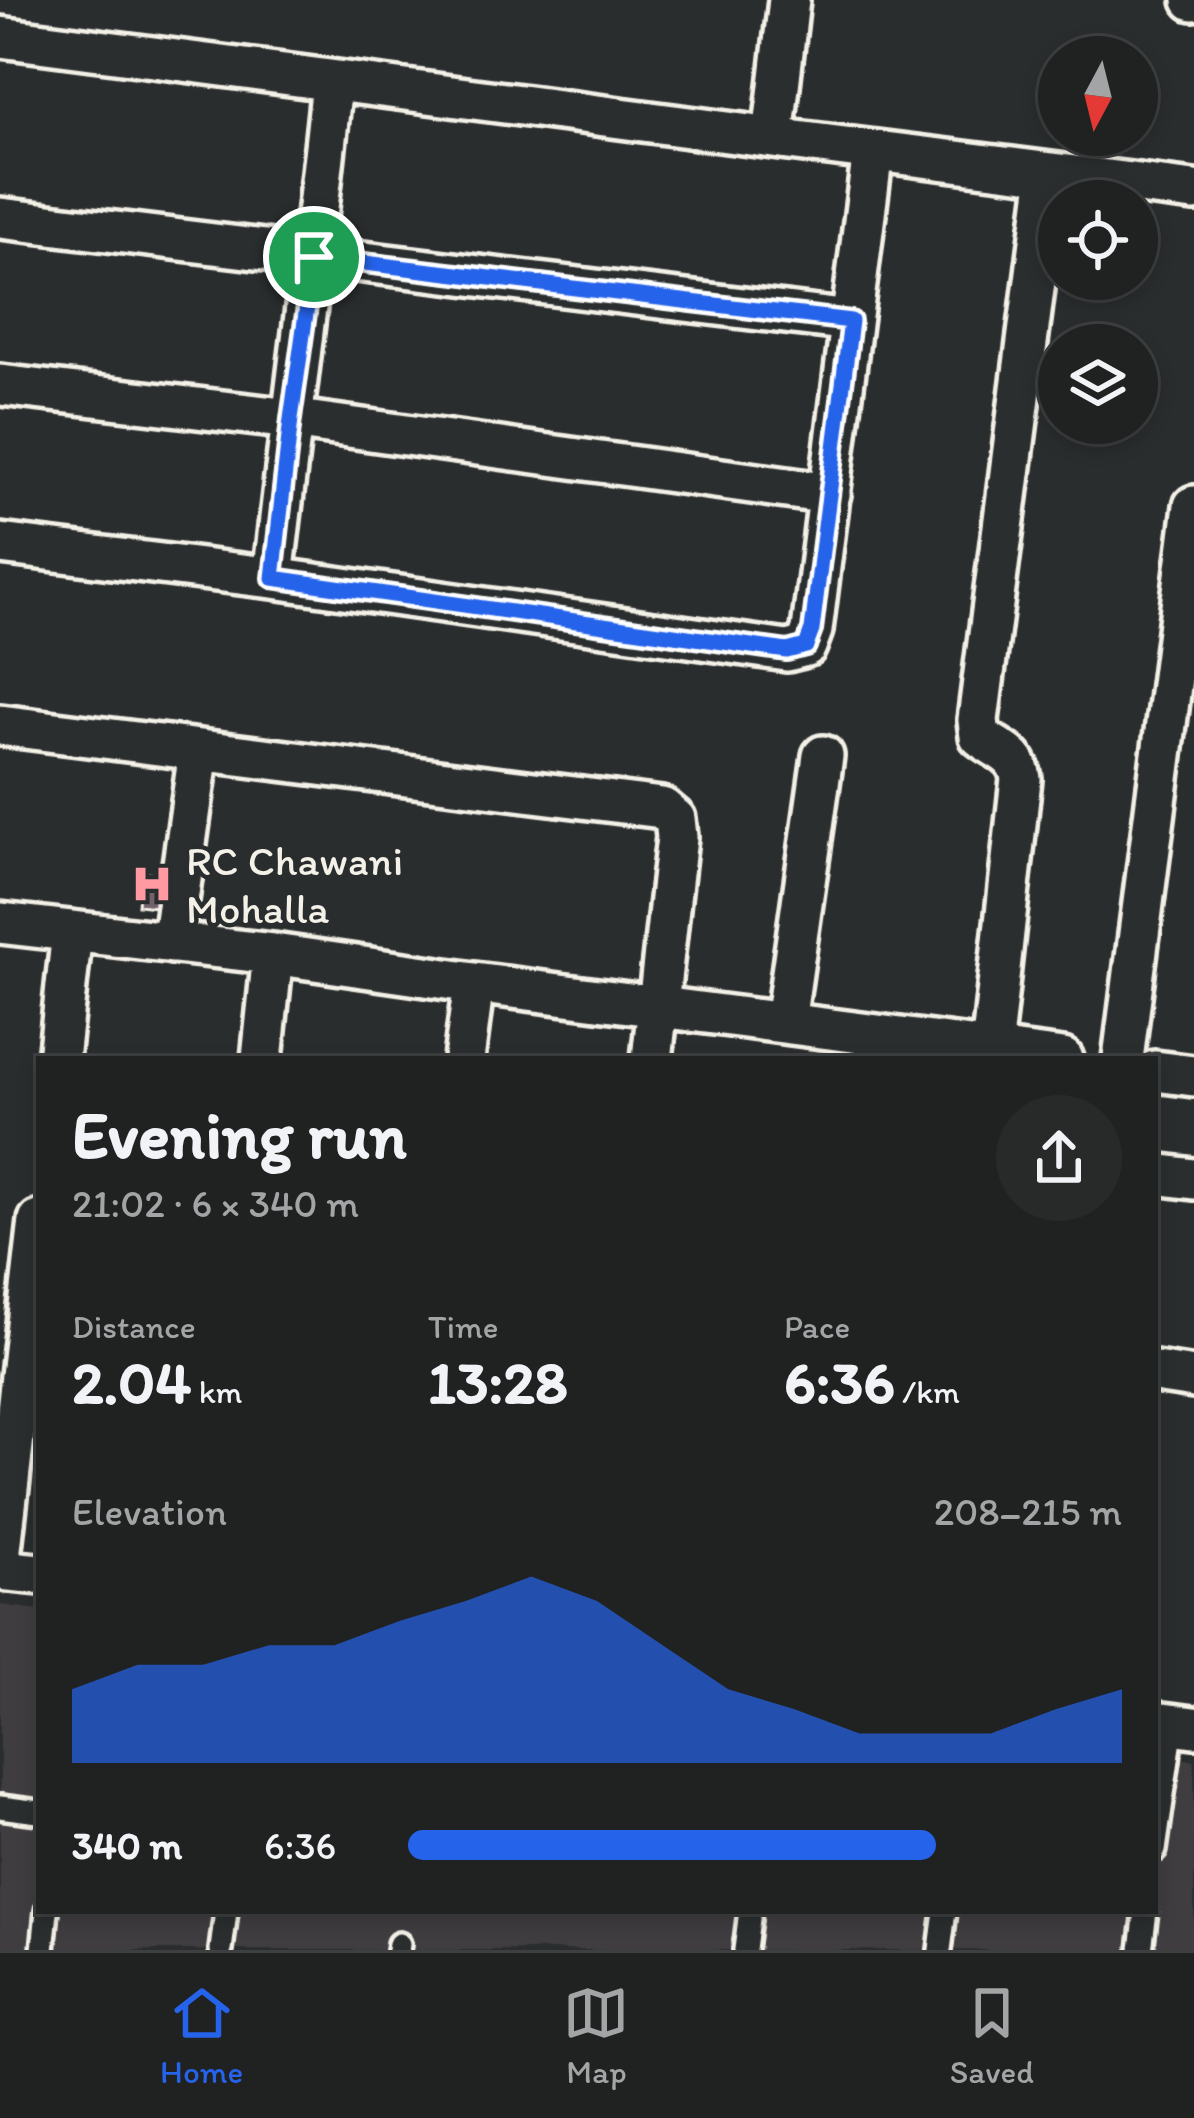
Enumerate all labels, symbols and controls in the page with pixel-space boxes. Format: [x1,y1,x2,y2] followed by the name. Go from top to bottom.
[1038,36,1158,156] north arrow
[1038,36,1158,444] map controls
[1038,180,1158,300] button: locate
[263,206,365,308] pin
[281,224,347,290] icon: arrive
[1038,324,1158,444] button: layers
[186,835,403,934] place label: RC Chawani Mohalla
[129,861,175,907] hospital icon: RC Chawani Mohalla
[72,1095,407,1175] text: Evening run
[996,1095,1122,1221] button: share
[72,1180,359,1227] text: 21:02 · 6 × 340 m
[72,1307,196,1346] text: Distance
[428,1307,498,1346] text: Time
[784,1307,850,1346] text: Pace
[72,1346,191,1418] text: 2.04
[428,1346,568,1418] text: 13:28
[784,1346,895,1418] text: 6:36
[191,1372,242,1411] text: km
[895,1372,960,1411] text: /km
[72,1488,227,1535] text: Elevation
[934,1488,1122,1535] text: 208–215 m
[72,1822,182,1869] text: 340 m
[264,1822,336,1869] text: 6:36
[160,1980,243,2091] tab: Home
[563,1980,629,2091] tab: Map
[950,1980,1034,2091] tab: Saved

